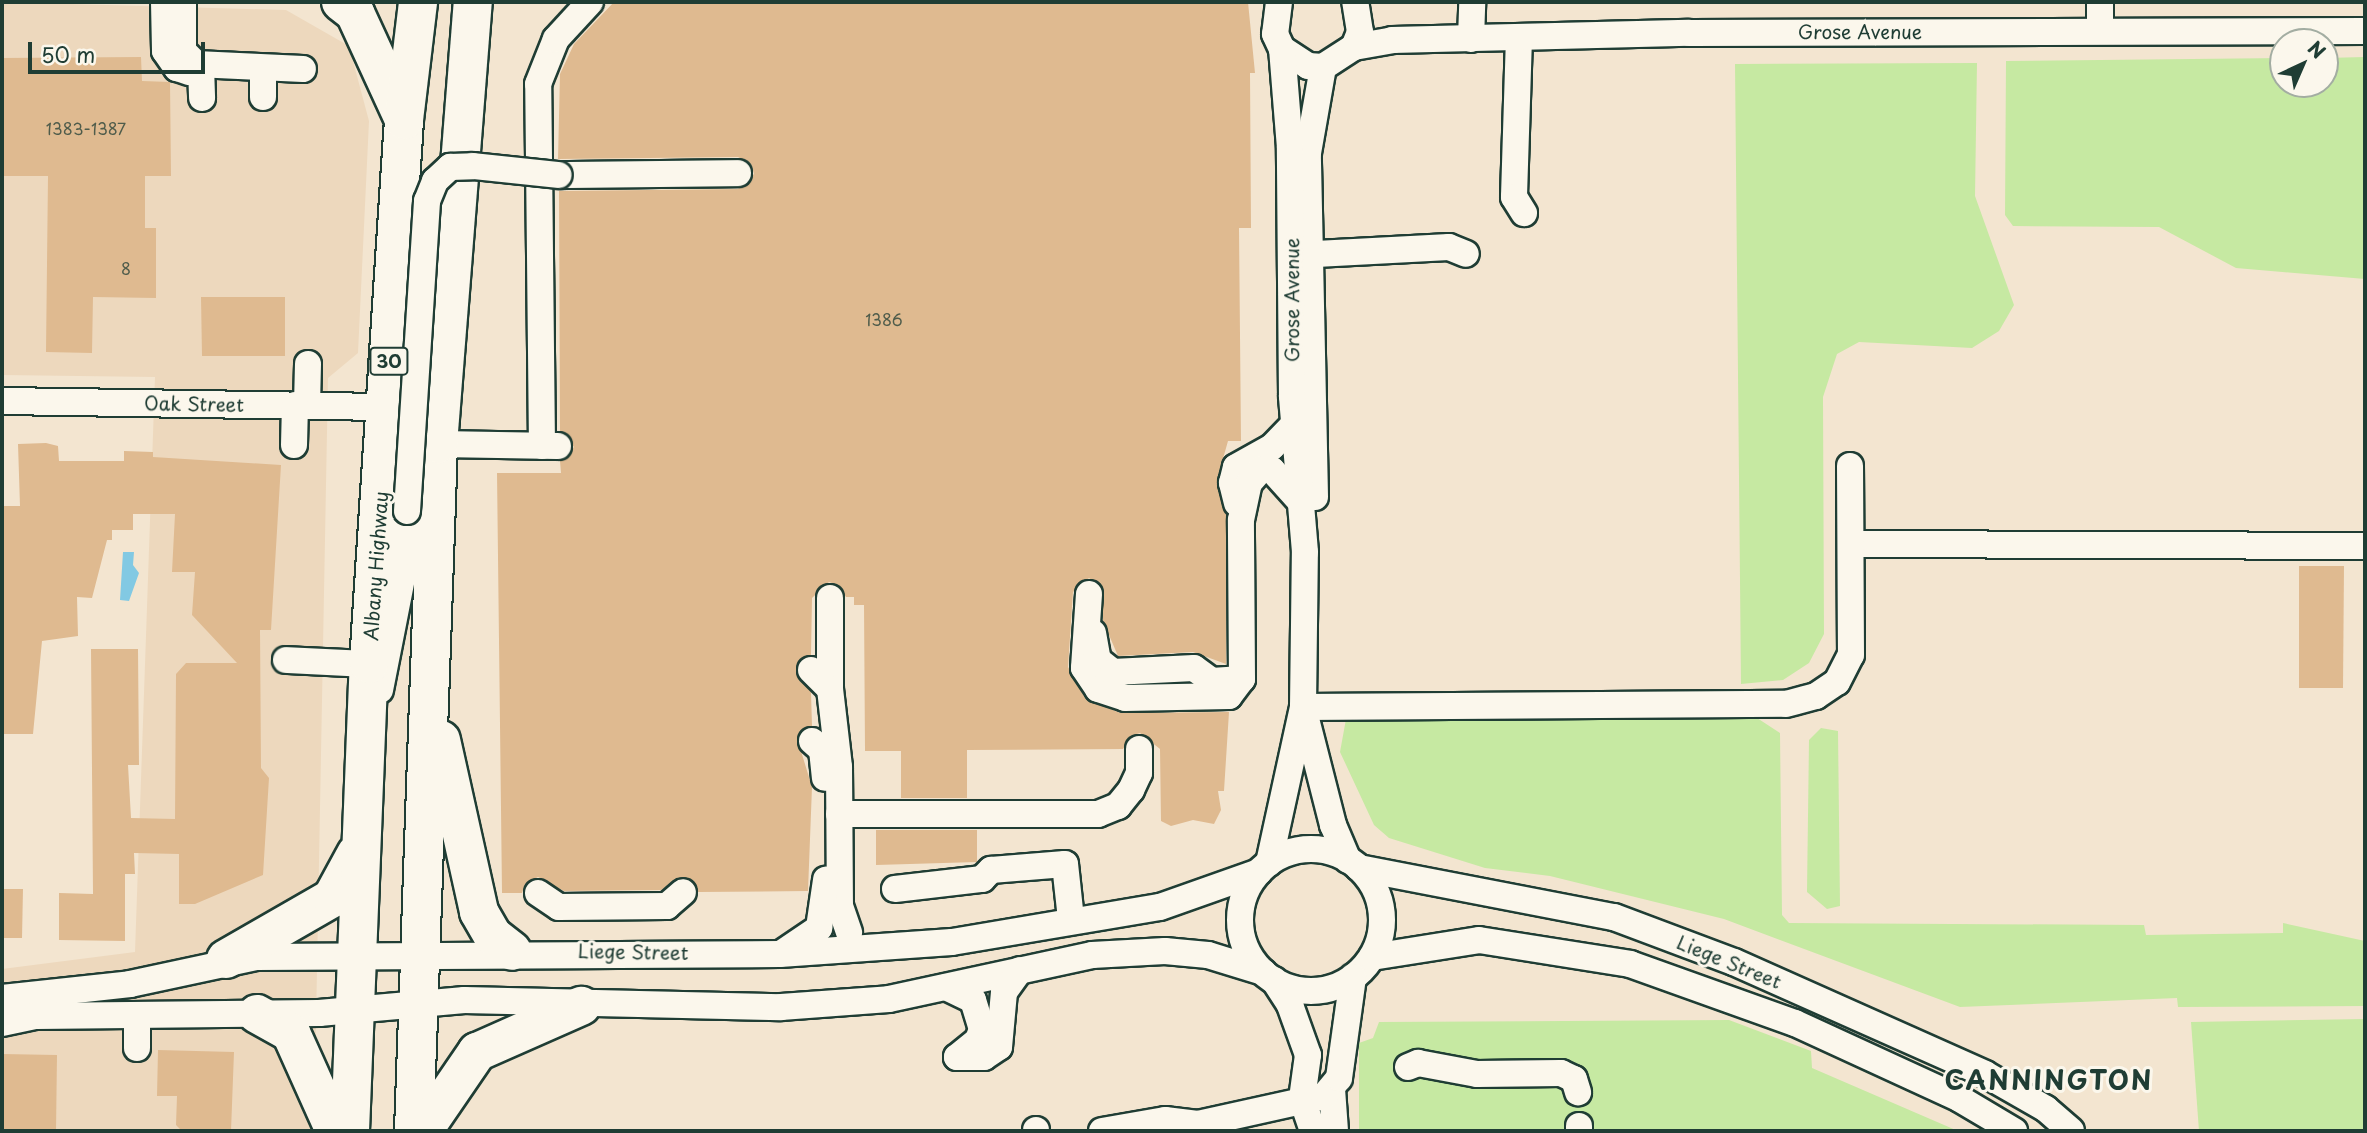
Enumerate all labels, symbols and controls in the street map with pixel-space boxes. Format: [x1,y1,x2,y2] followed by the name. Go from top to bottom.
[1798,21,1922,43] street label: Grose Avenue
[32,28,208,72] scale bar
[2269,28,2339,98] north arrow
[2302,34,2332,65] text: N
[41,38,95,70] text: 50 m
[46,118,126,138] house number: 1383-1387
[1281,238,1303,362] street label: Grose Avenue
[121,258,131,278] house number: 8
[865,309,903,329] house number: 1386
[368,346,410,376] road number: 30
[143,392,245,416] street label: Oak Street
[359,491,393,641] street label: Albany Highway
[1674,931,1784,993] street label: Liege Street
[578,940,688,964] street label: Liege Street
[1946,1064,2152,1096] district label: CANNINGTON

